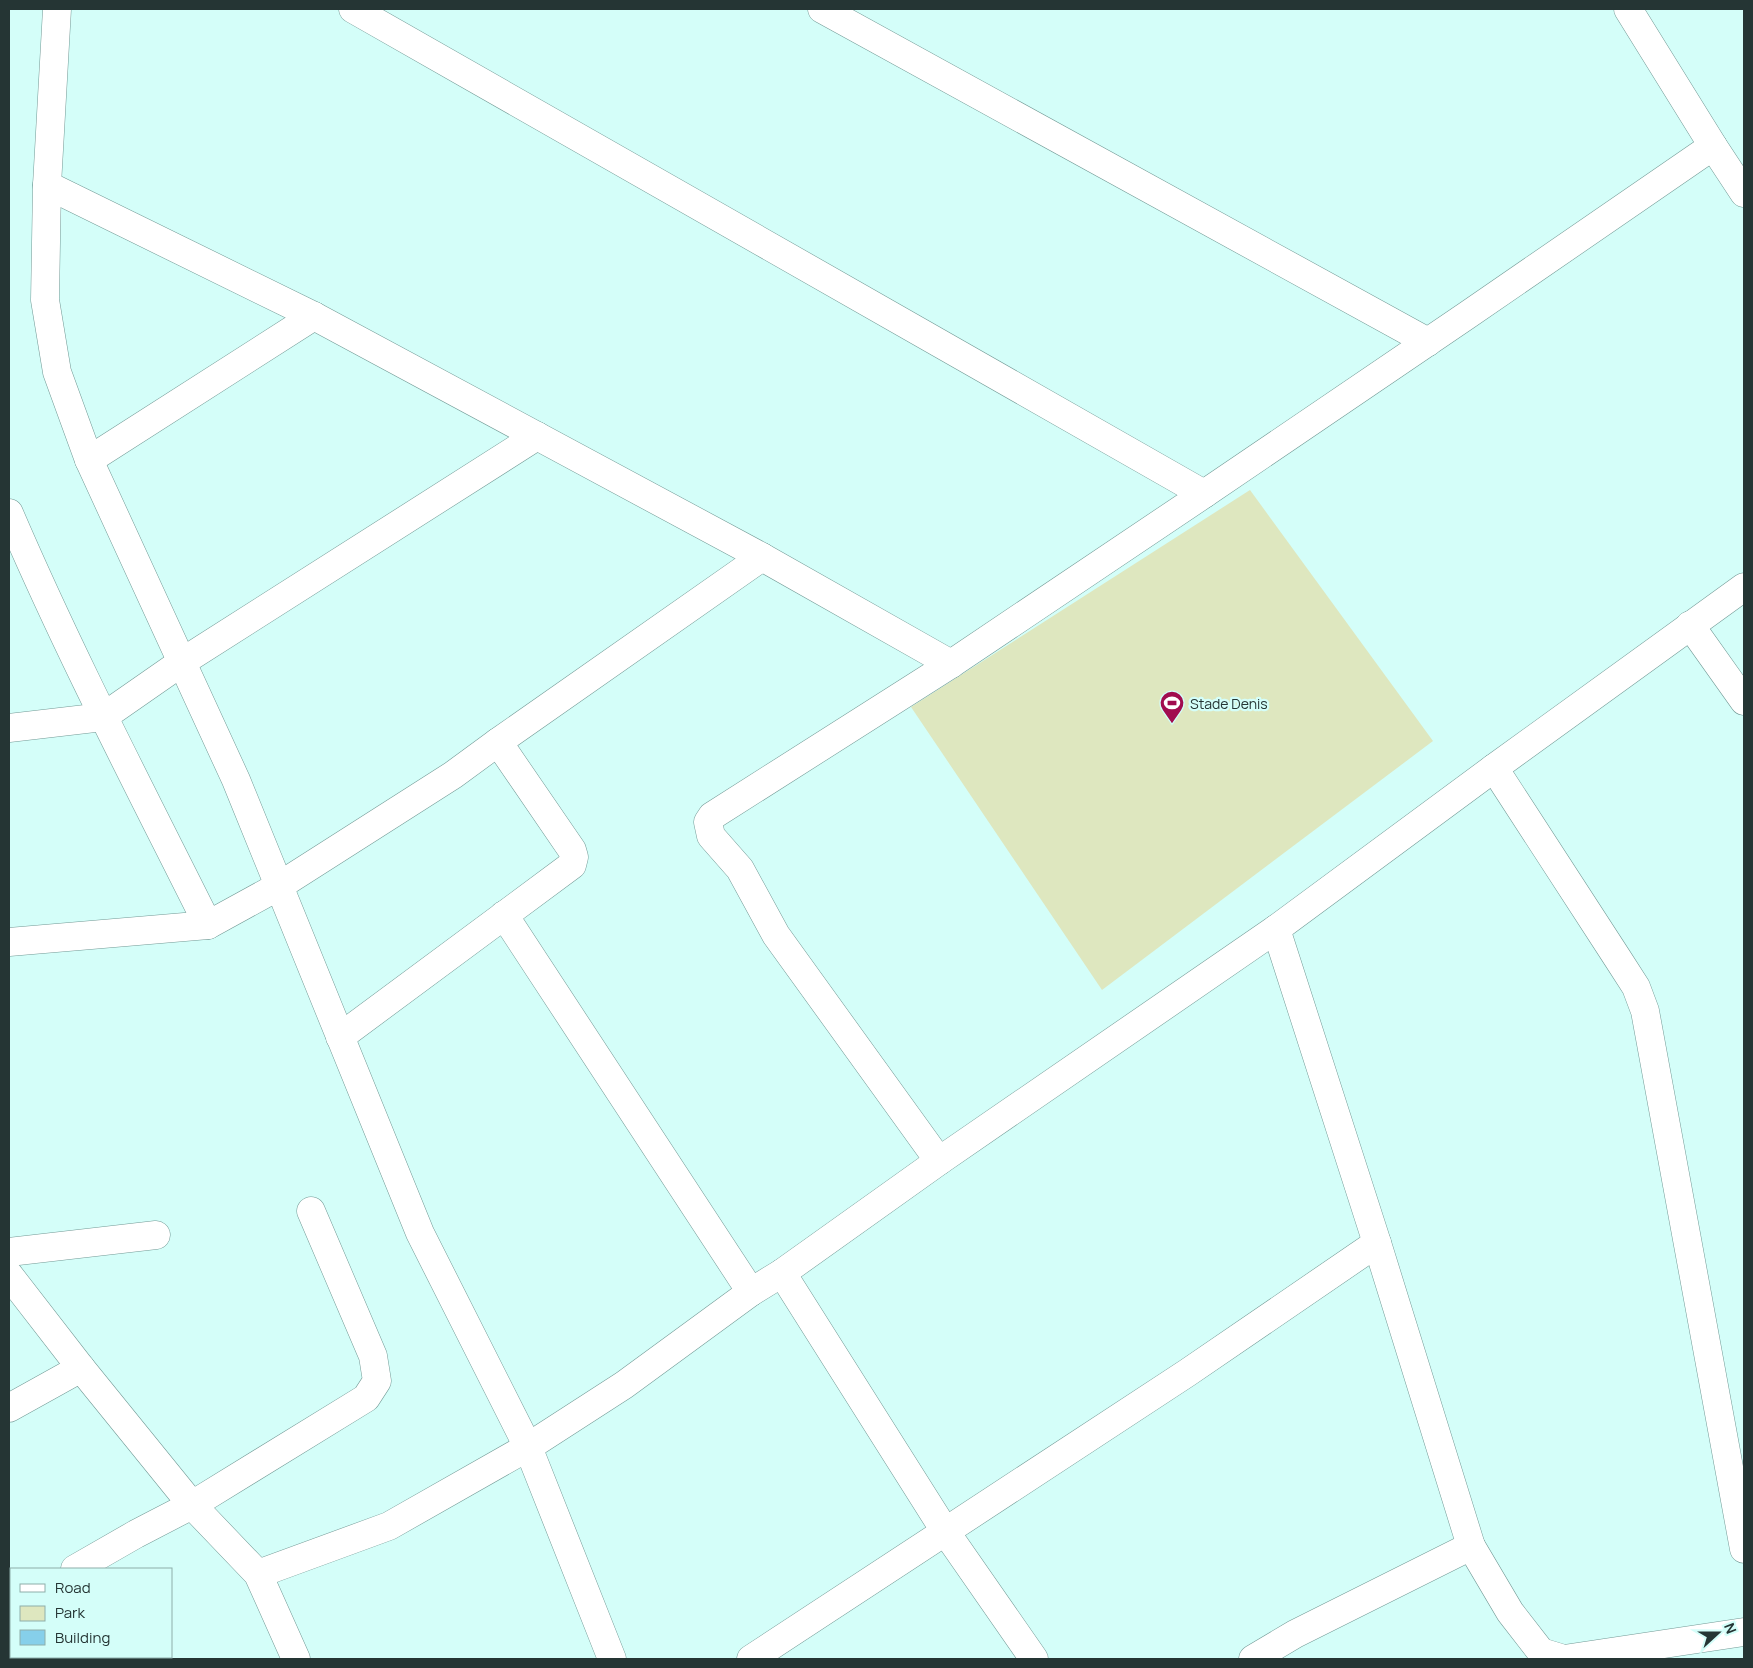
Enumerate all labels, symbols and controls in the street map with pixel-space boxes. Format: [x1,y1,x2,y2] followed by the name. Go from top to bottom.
[1159,690,1185,724] sports icon: Stade Denis
[1190,694,1268,713] place label: Stade Denis
[10,1568,172,1658] legend
[55,1577,91,1598] text: Road
[55,1602,85,1623] text: Park
[1693,1608,1743,1658] north arrow
[1720,1620,1741,1636] text: N
[55,1627,110,1648] text: Building

